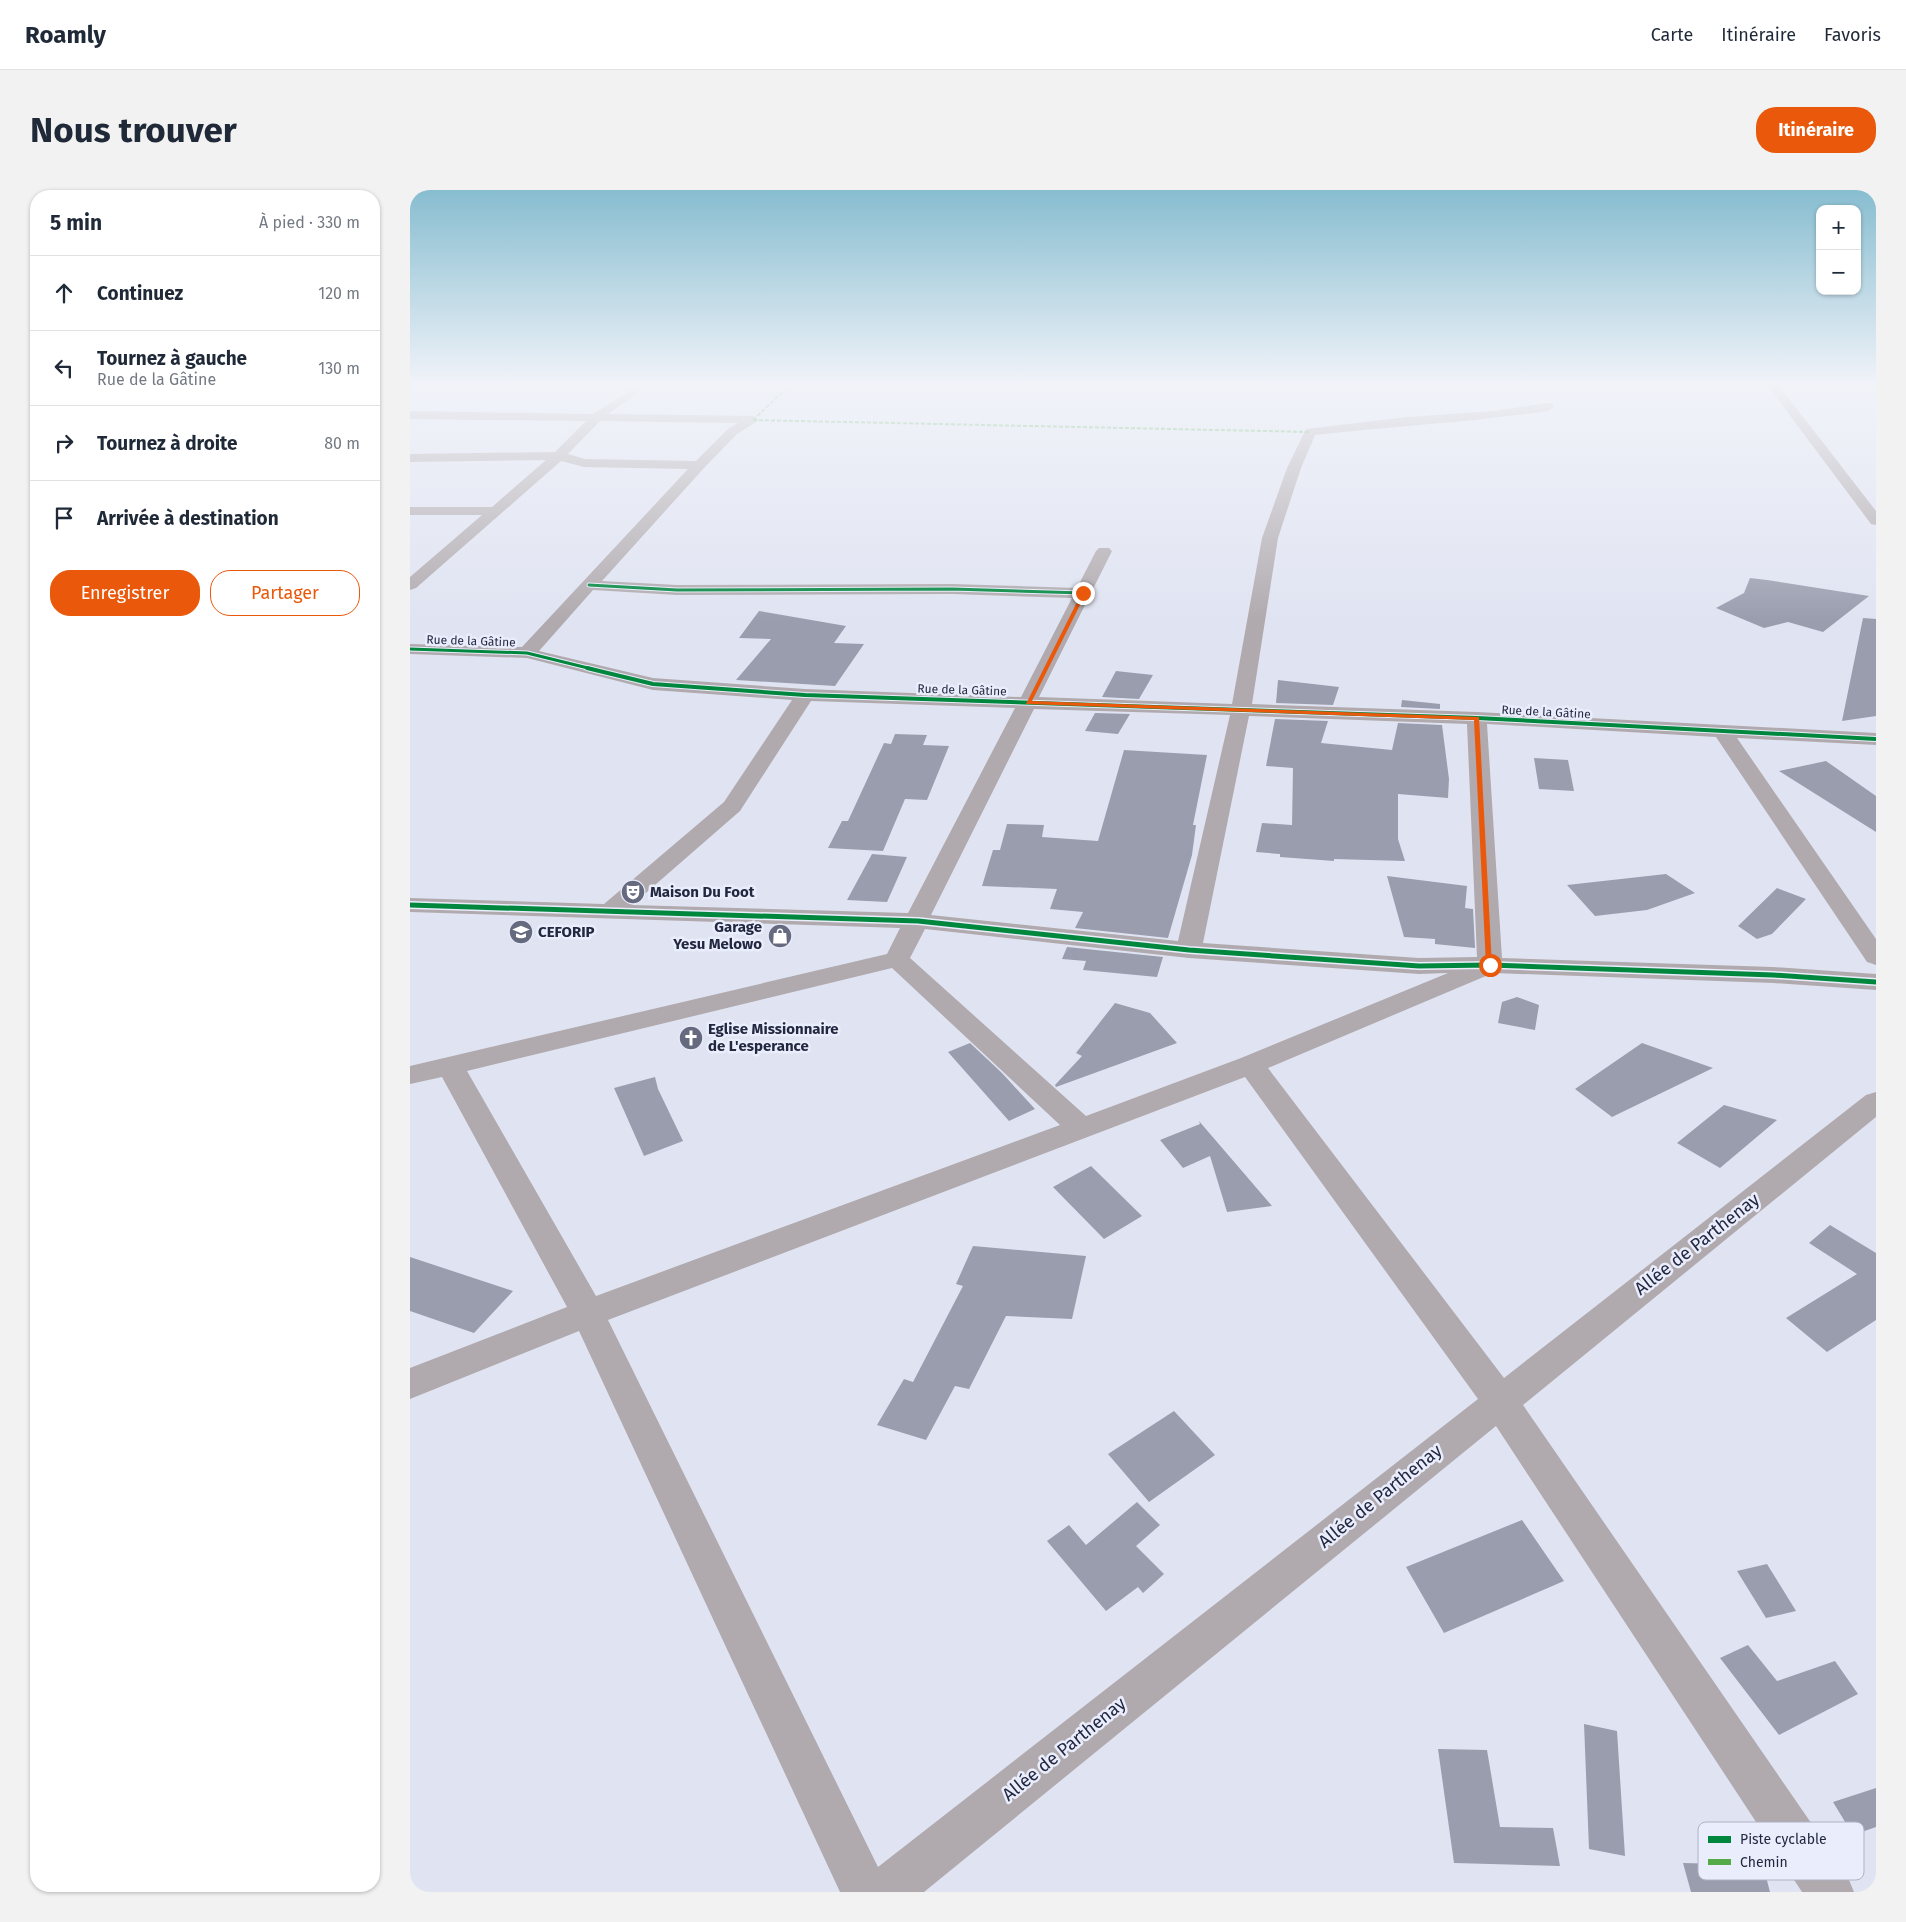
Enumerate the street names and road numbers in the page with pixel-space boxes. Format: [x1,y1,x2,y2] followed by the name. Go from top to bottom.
[426,632,516,650] street label: Rue de la Gâtine
[917,681,1007,699] street label: Rue de la Gâtine
[1501,703,1591,721] street label: Rue de la Gâtine
[1630,1188,1764,1300] street label: Allée de Parthenay
[1314,1439,1446,1553] street label: Allée de Parthenay
[998,1692,1130,1806] street label: Allée de Parthenay

